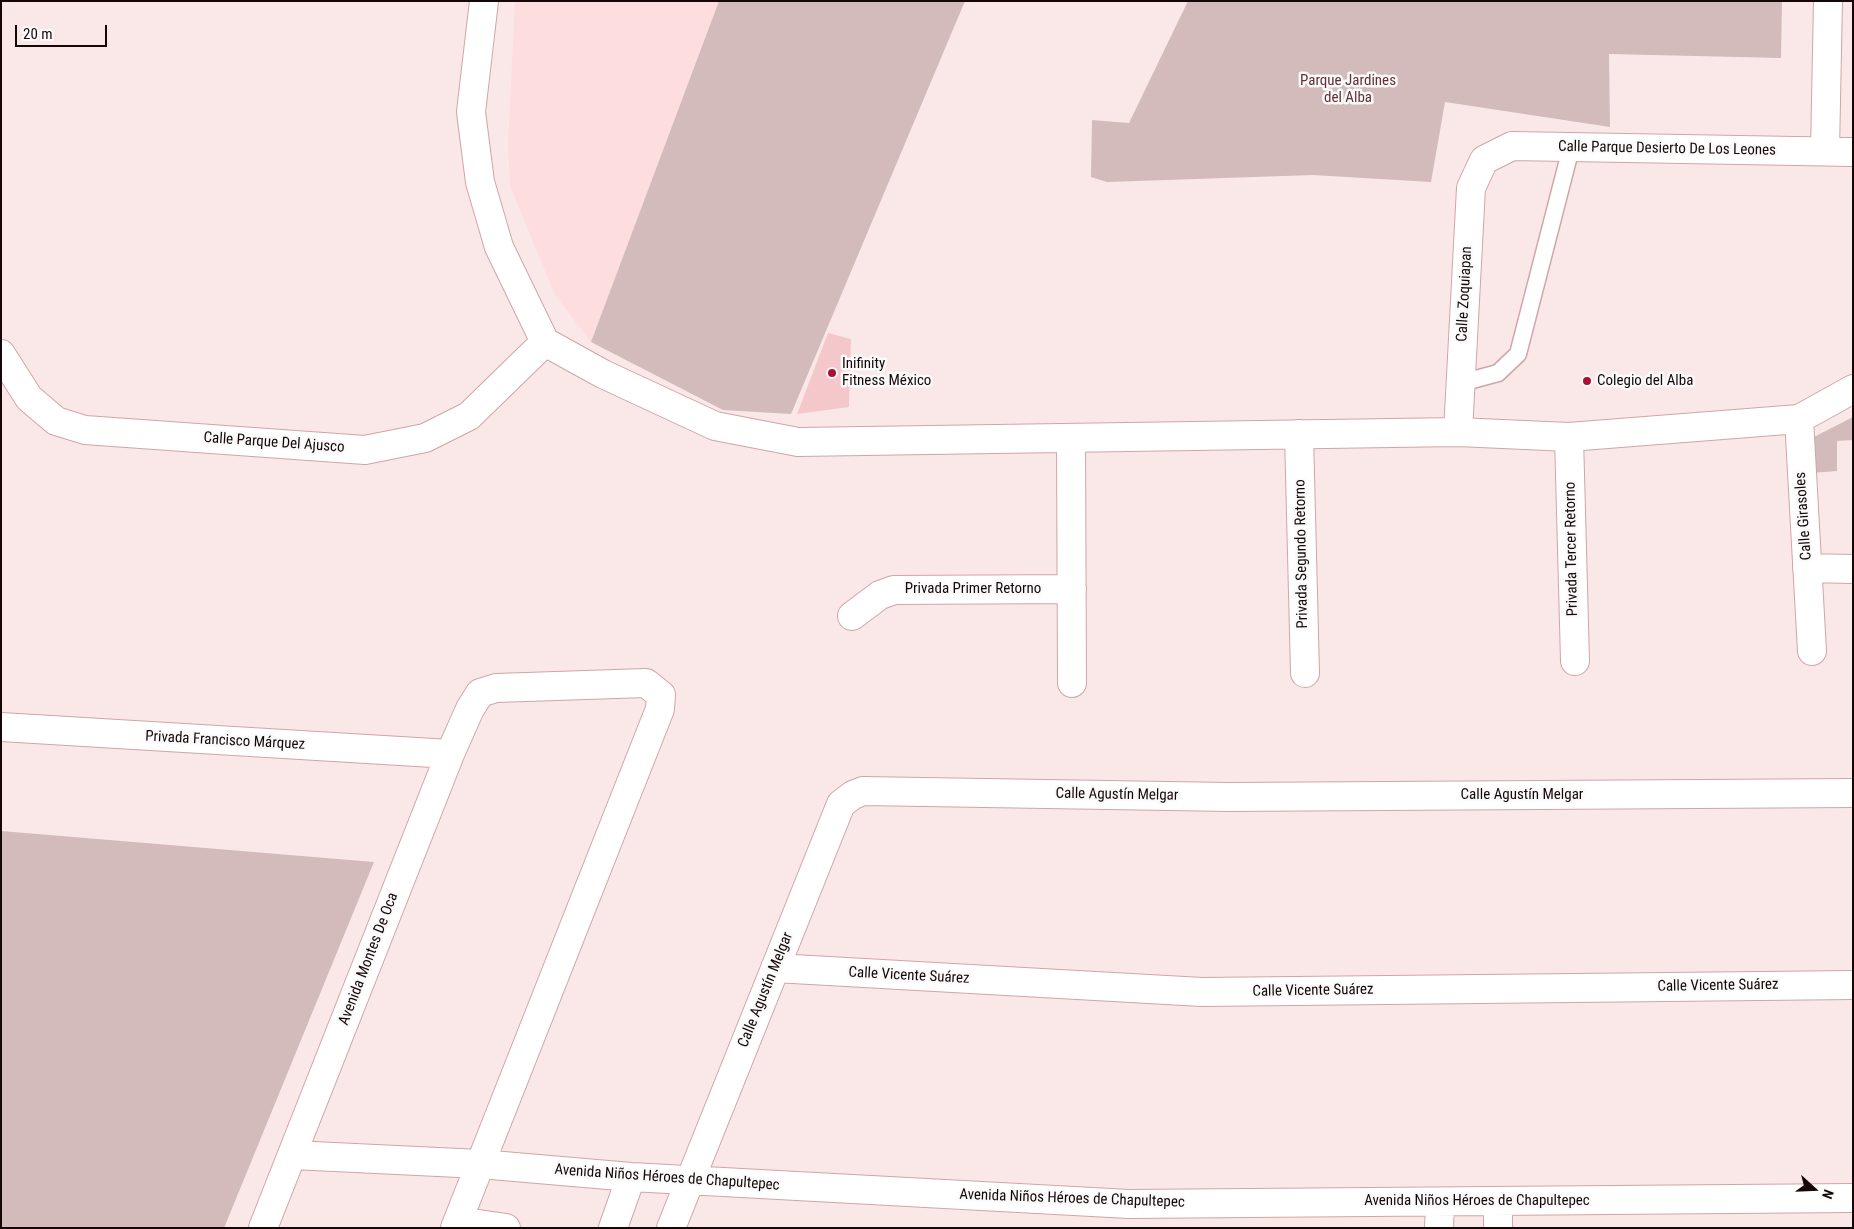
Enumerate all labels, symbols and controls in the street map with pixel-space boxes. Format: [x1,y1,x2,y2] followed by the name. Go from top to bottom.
[18,15,110,47] scale bar
[23,25,53,43] text: 20 m
[1300,72,1396,107] park label: Parque Jardines del Alba
[1558,138,1776,160] street label: Calle Parque Desierto De Los Leones
[1454,246,1476,342] street label: Calle Zoquiapan
[842,355,931,390] place label: Inifinity Fitness México
[826,367,838,379] marker: Inifinity Fitness México
[1597,372,1693,390] place label: Colegio del Alba
[1581,375,1593,387] marker: Colegio del Alba
[203,429,345,457] street label: Calle Parque Del Ajusco
[1792,471,1816,561] street label: Calle Girasoles
[1292,479,1312,629] street label: Privada Segundo Retorno
[1562,482,1582,616] street label: Privada Tercer Retorno
[905,580,1041,598] street label: Privada Primer Retorno
[145,728,305,754] street label: Privada Francisco Márquez
[1055,785,1179,805] street label: Calle Agustín Melgar
[1461,786,1583,804] street label: Calle Agustín Melgar
[335,890,403,1028] street label: Avenida Montes De Oca
[735,930,797,1050] street label: Calle Agustín Melgar
[848,964,970,988] street label: Calle Vicente Suárez
[1657,976,1779,996] street label: Calle Vicente Suárez
[1252,981,1374,1001] street label: Calle Vicente Suárez
[554,1161,780,1195] street label: Avenida Niños Héroes de Chapultepec
[1789,1164,1839,1214] north arrow
[959,1186,1185,1212] street label: Avenida Niños Héroes de Chapultepec
[1819,1187,1837,1201] text: N
[1364,1192,1590,1210] street label: Avenida Niños Héroes de Chapultepec

